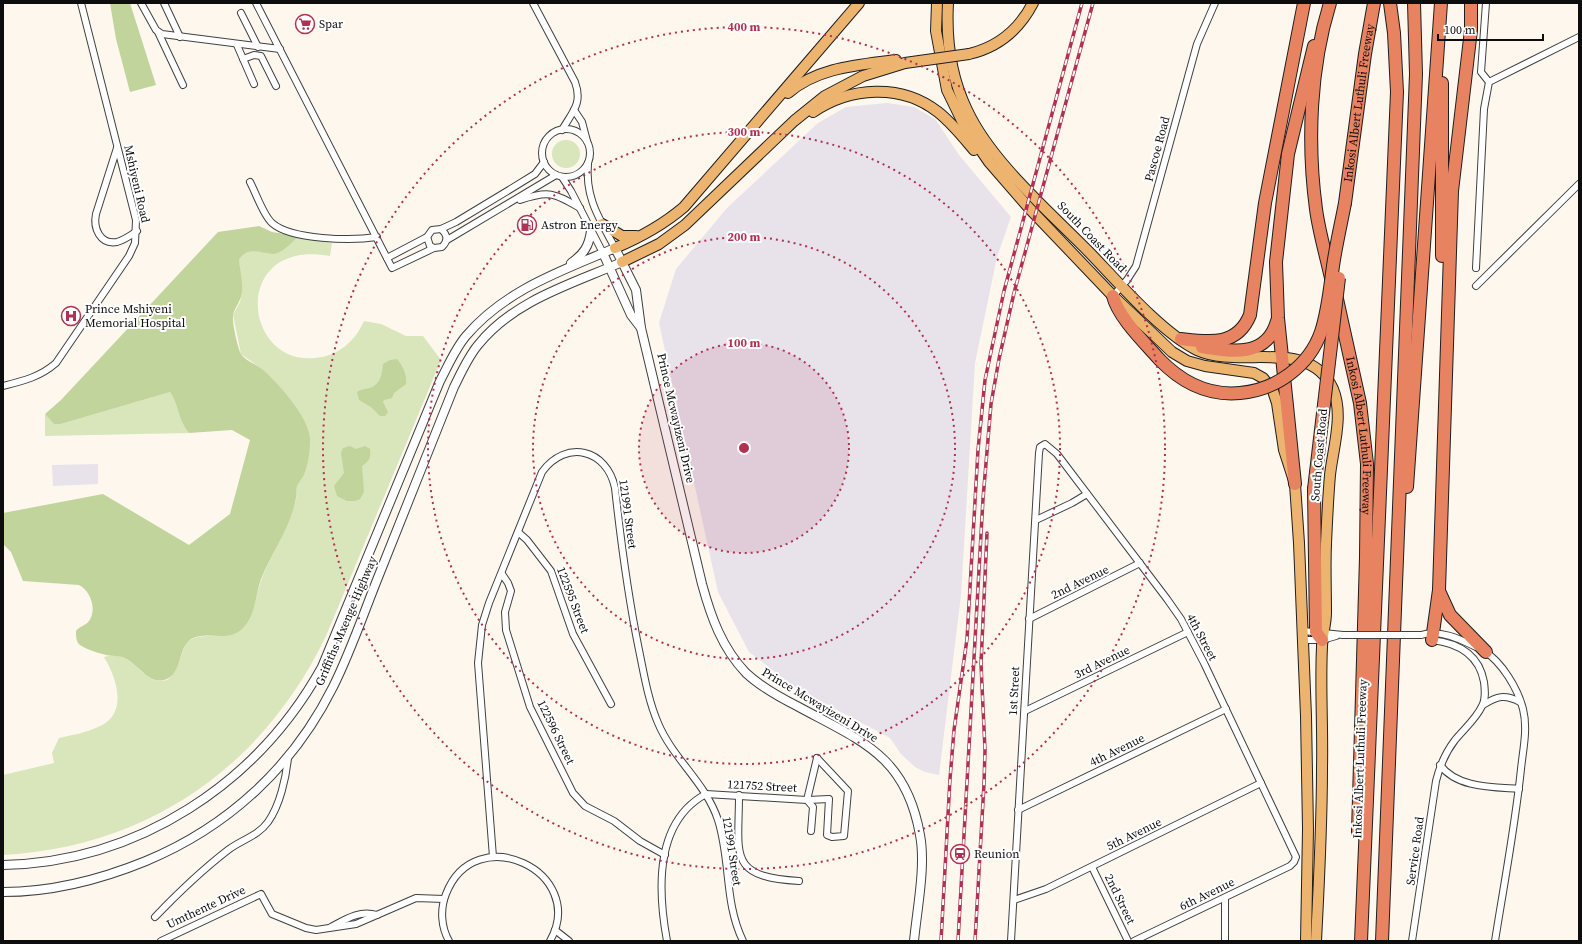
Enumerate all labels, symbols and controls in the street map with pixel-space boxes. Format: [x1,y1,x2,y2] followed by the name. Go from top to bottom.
[294,13,316,35] supermarket icon: Spar
[319,16,343,32] place label: Spar
[1438,16,1543,42] scale bar
[728,19,761,35] text: 400 m
[1340,22,1378,183] street label: Inkosi Albert Luthuli Freeway
[1444,22,1476,38] text: 100 m
[1141,114,1173,183] street label: Pascoe Road
[728,124,761,140] text: 300 m
[120,144,154,225] street label: Mshiyeni Road
[1054,198,1130,276] street label: South Coast Road
[516,214,538,236] fuel station icon: Astron Energy
[541,217,619,233] place label: Astron Energy
[728,229,761,245] text: 200 m
[85,301,186,331] place label: Prince Mshiyeni Memorial Hospital
[60,305,82,327] hospital icon: Prince Mshiyeni Memorial Hospital
[728,335,761,351] text: 100 m
[653,351,699,485] street label: Prince Mcwayizeni Drive
[1342,355,1375,516] street label: Inkosi Albert Luthuli Freeway
[1307,408,1331,502] street label: South Coast Road
[737,441,751,455] centre of rings
[615,478,641,550] street label: 121991 Street
[311,553,381,688] street label: Griffiths Mxenge Highway
[1049,561,1111,603] street label: 2nd Avenue
[553,565,593,636] street label: 122595 Street
[1183,611,1221,663] street label: 4th Street
[1072,642,1132,682] street label: 3rd Avenue
[759,664,881,746] street label: Prince Mcwayizeni Drive
[1005,666,1023,716] street label: 1st Street
[1349,678,1371,839] street label: Inkosi Albert Luthuli Freeway
[534,697,579,767] street label: 122596 Street
[1087,730,1147,770] street label: 4th Avenue
[727,776,797,796] street label: 121752 Street
[1104,814,1164,854] street label: 5th Avenue
[719,815,745,887] street label: 121991 Street
[1402,815,1428,886] street label: Service Road
[949,843,971,865] station icon: Reunion
[974,846,1020,862] place label: Reunion
[1101,871,1139,927] street label: 2nd Street
[1177,874,1237,914] street label: 6th Avenue
[164,882,248,932] street label: Umthente Drive

